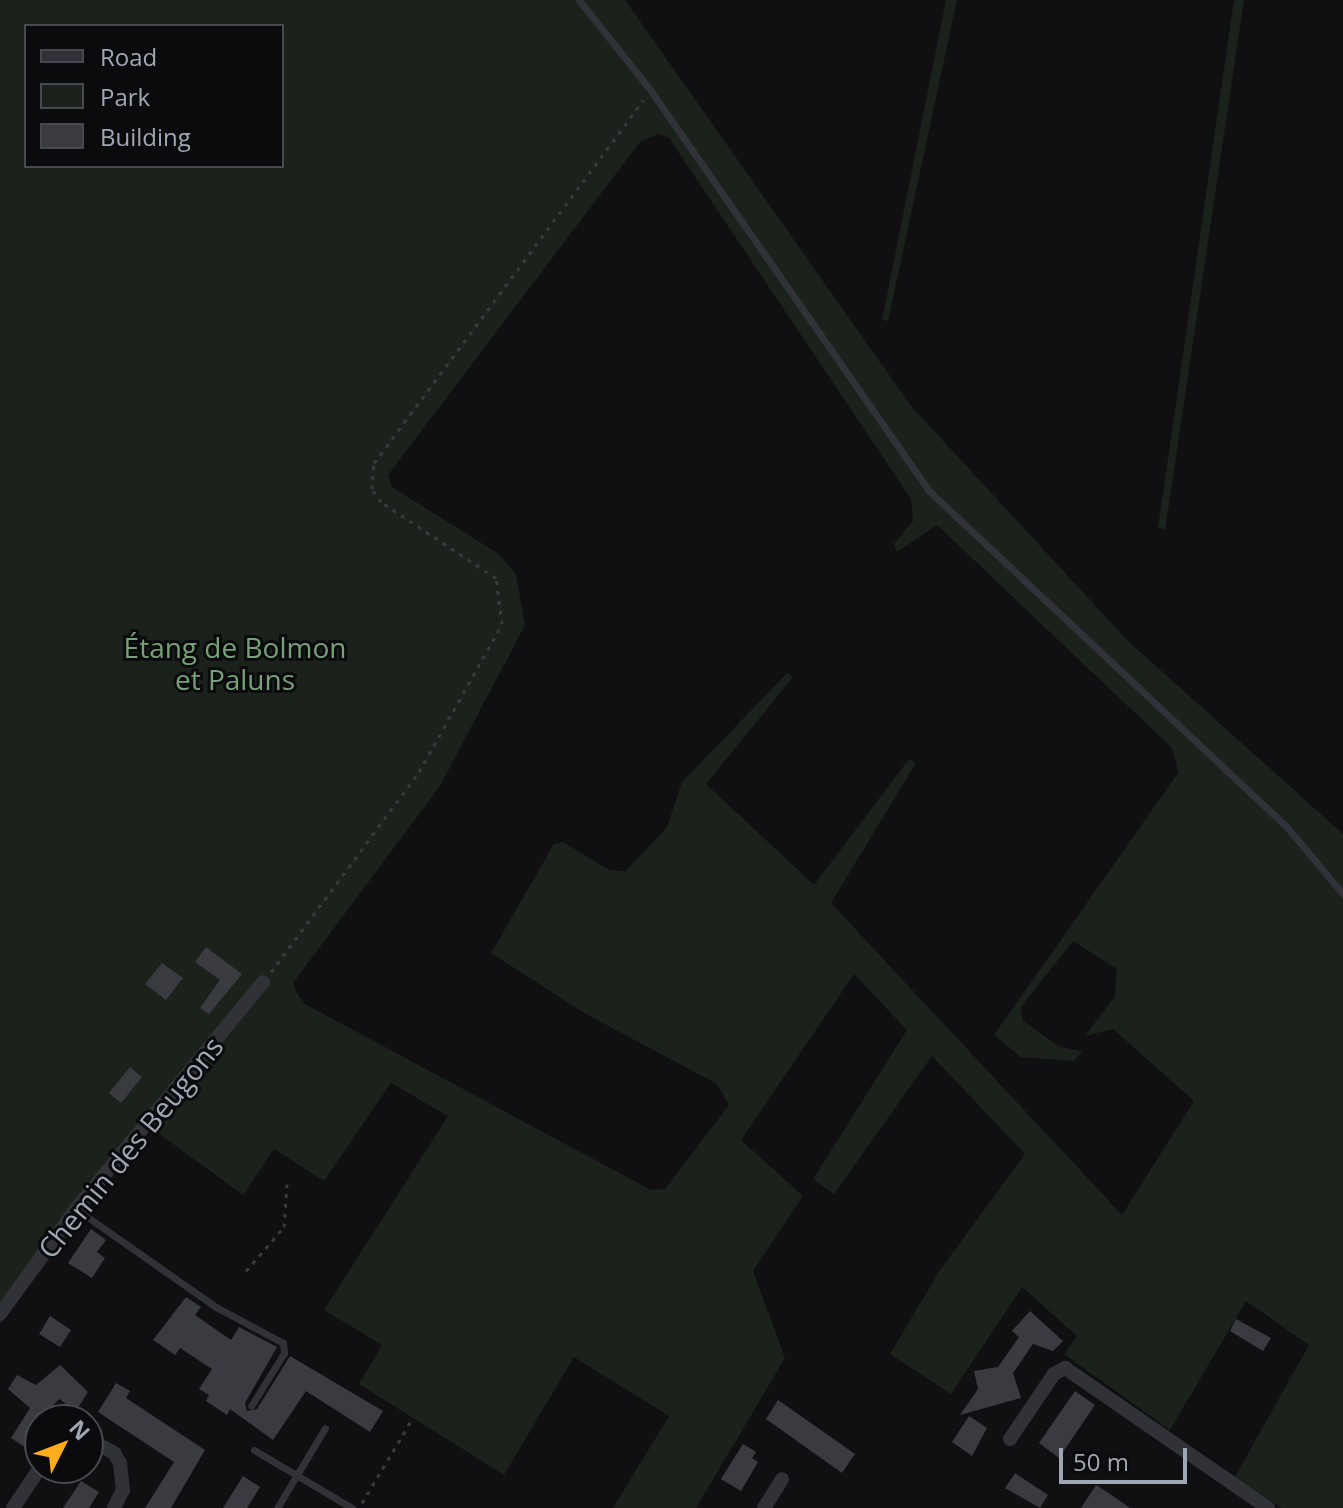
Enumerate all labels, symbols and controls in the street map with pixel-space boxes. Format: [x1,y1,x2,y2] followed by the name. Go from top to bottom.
[24,24,284,168] legend
[100,40,157,73] text: Road
[100,80,150,113] text: Park
[100,120,191,153] text: Building
[124,630,346,696] park label: Étang de Bolmon et Paluns
[30,1030,230,1264] street label: Chemin des Beugons
[24,1404,104,1484] north arrow
[63,1413,97,1446] text: N
[1063,1432,1191,1482] scale bar
[1073,1445,1129,1478] text: 50 m

